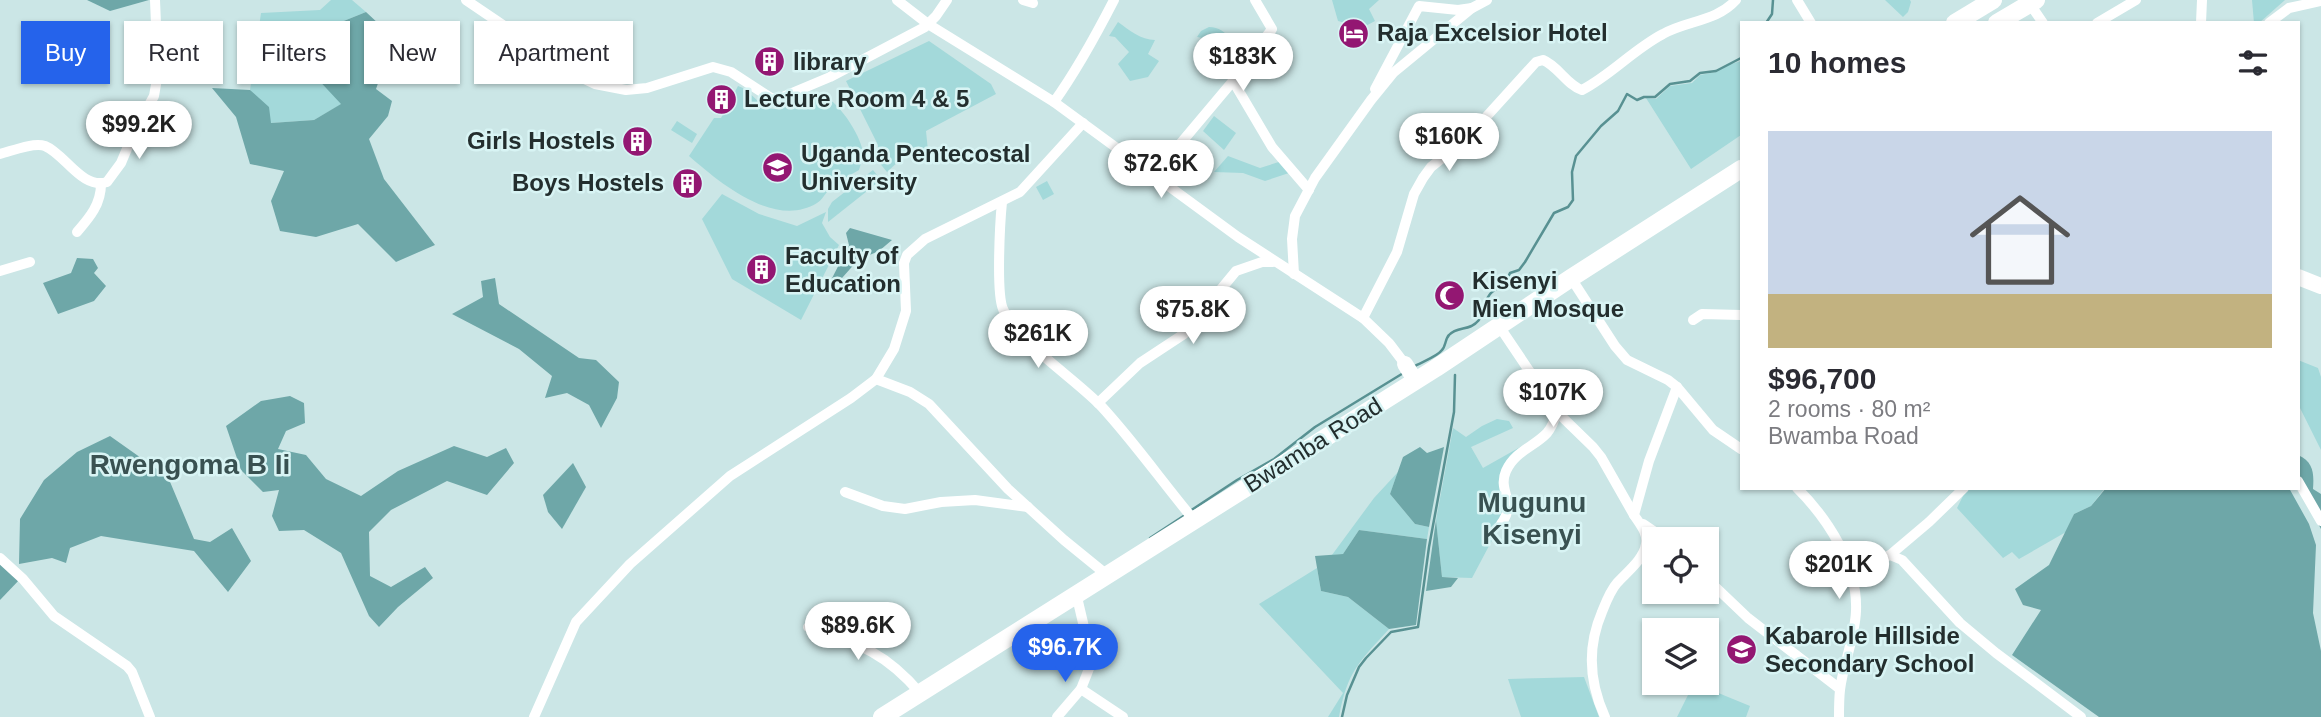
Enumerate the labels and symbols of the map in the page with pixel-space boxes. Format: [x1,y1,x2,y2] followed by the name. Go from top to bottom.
[1337,16,1371,50] hotel icon: Raja Excelsior Hotel
[1377,19,1608,46] place label: Raja Excelsior Hotel
[1194,34,1292,93] pin: $183K
[753,45,787,79] building icon: library
[793,48,867,75] place label: library
[704,82,738,116] building icon: Lecture Room 4 & 5
[744,85,969,112] place label: Lecture Room 4 & 5
[82,102,196,161] pin: $99.2K
[1400,114,1498,173] pin: $160K
[621,124,655,158] building icon: Girls Hostels
[467,127,615,154] place label: Girls Hostels
[801,140,1030,195] place label: Uganda Pentecostal University
[1104,140,1218,200] pin: $72.6K
[761,151,795,185] school or university icon: Uganda Pentecostal University
[670,166,704,200] building icon: Boys Hostels
[512,169,664,196] place label: Boys Hostels
[785,242,901,297] place label: Faculty of Education
[745,253,779,287] building icon: Faculty of Education
[1472,267,1624,322] place label: Kisenyi Mien Mosque
[1432,278,1466,312] mosque icon: Kisenyi Mien Mosque
[1136,286,1250,346] pin: $75.8K
[989,310,1087,370] pin: $261K
[1504,370,1602,429] pin: $107K
[1239,391,1387,498] street label: Bwamba Road
[90,449,290,480] district label: Rwengoma B Ii
[1478,487,1586,550] district label: Mugunu Kisenyi
[1790,542,1888,601] pin: $201K
[801,602,915,662] pin: $89.6K
[1765,622,1974,677] place label: Kabarole Hillside Secondary School
[1008,624,1122,684] pin: $96.7K
[1725,633,1759,667] school or university icon: Kabarole Hillside Secondary School

